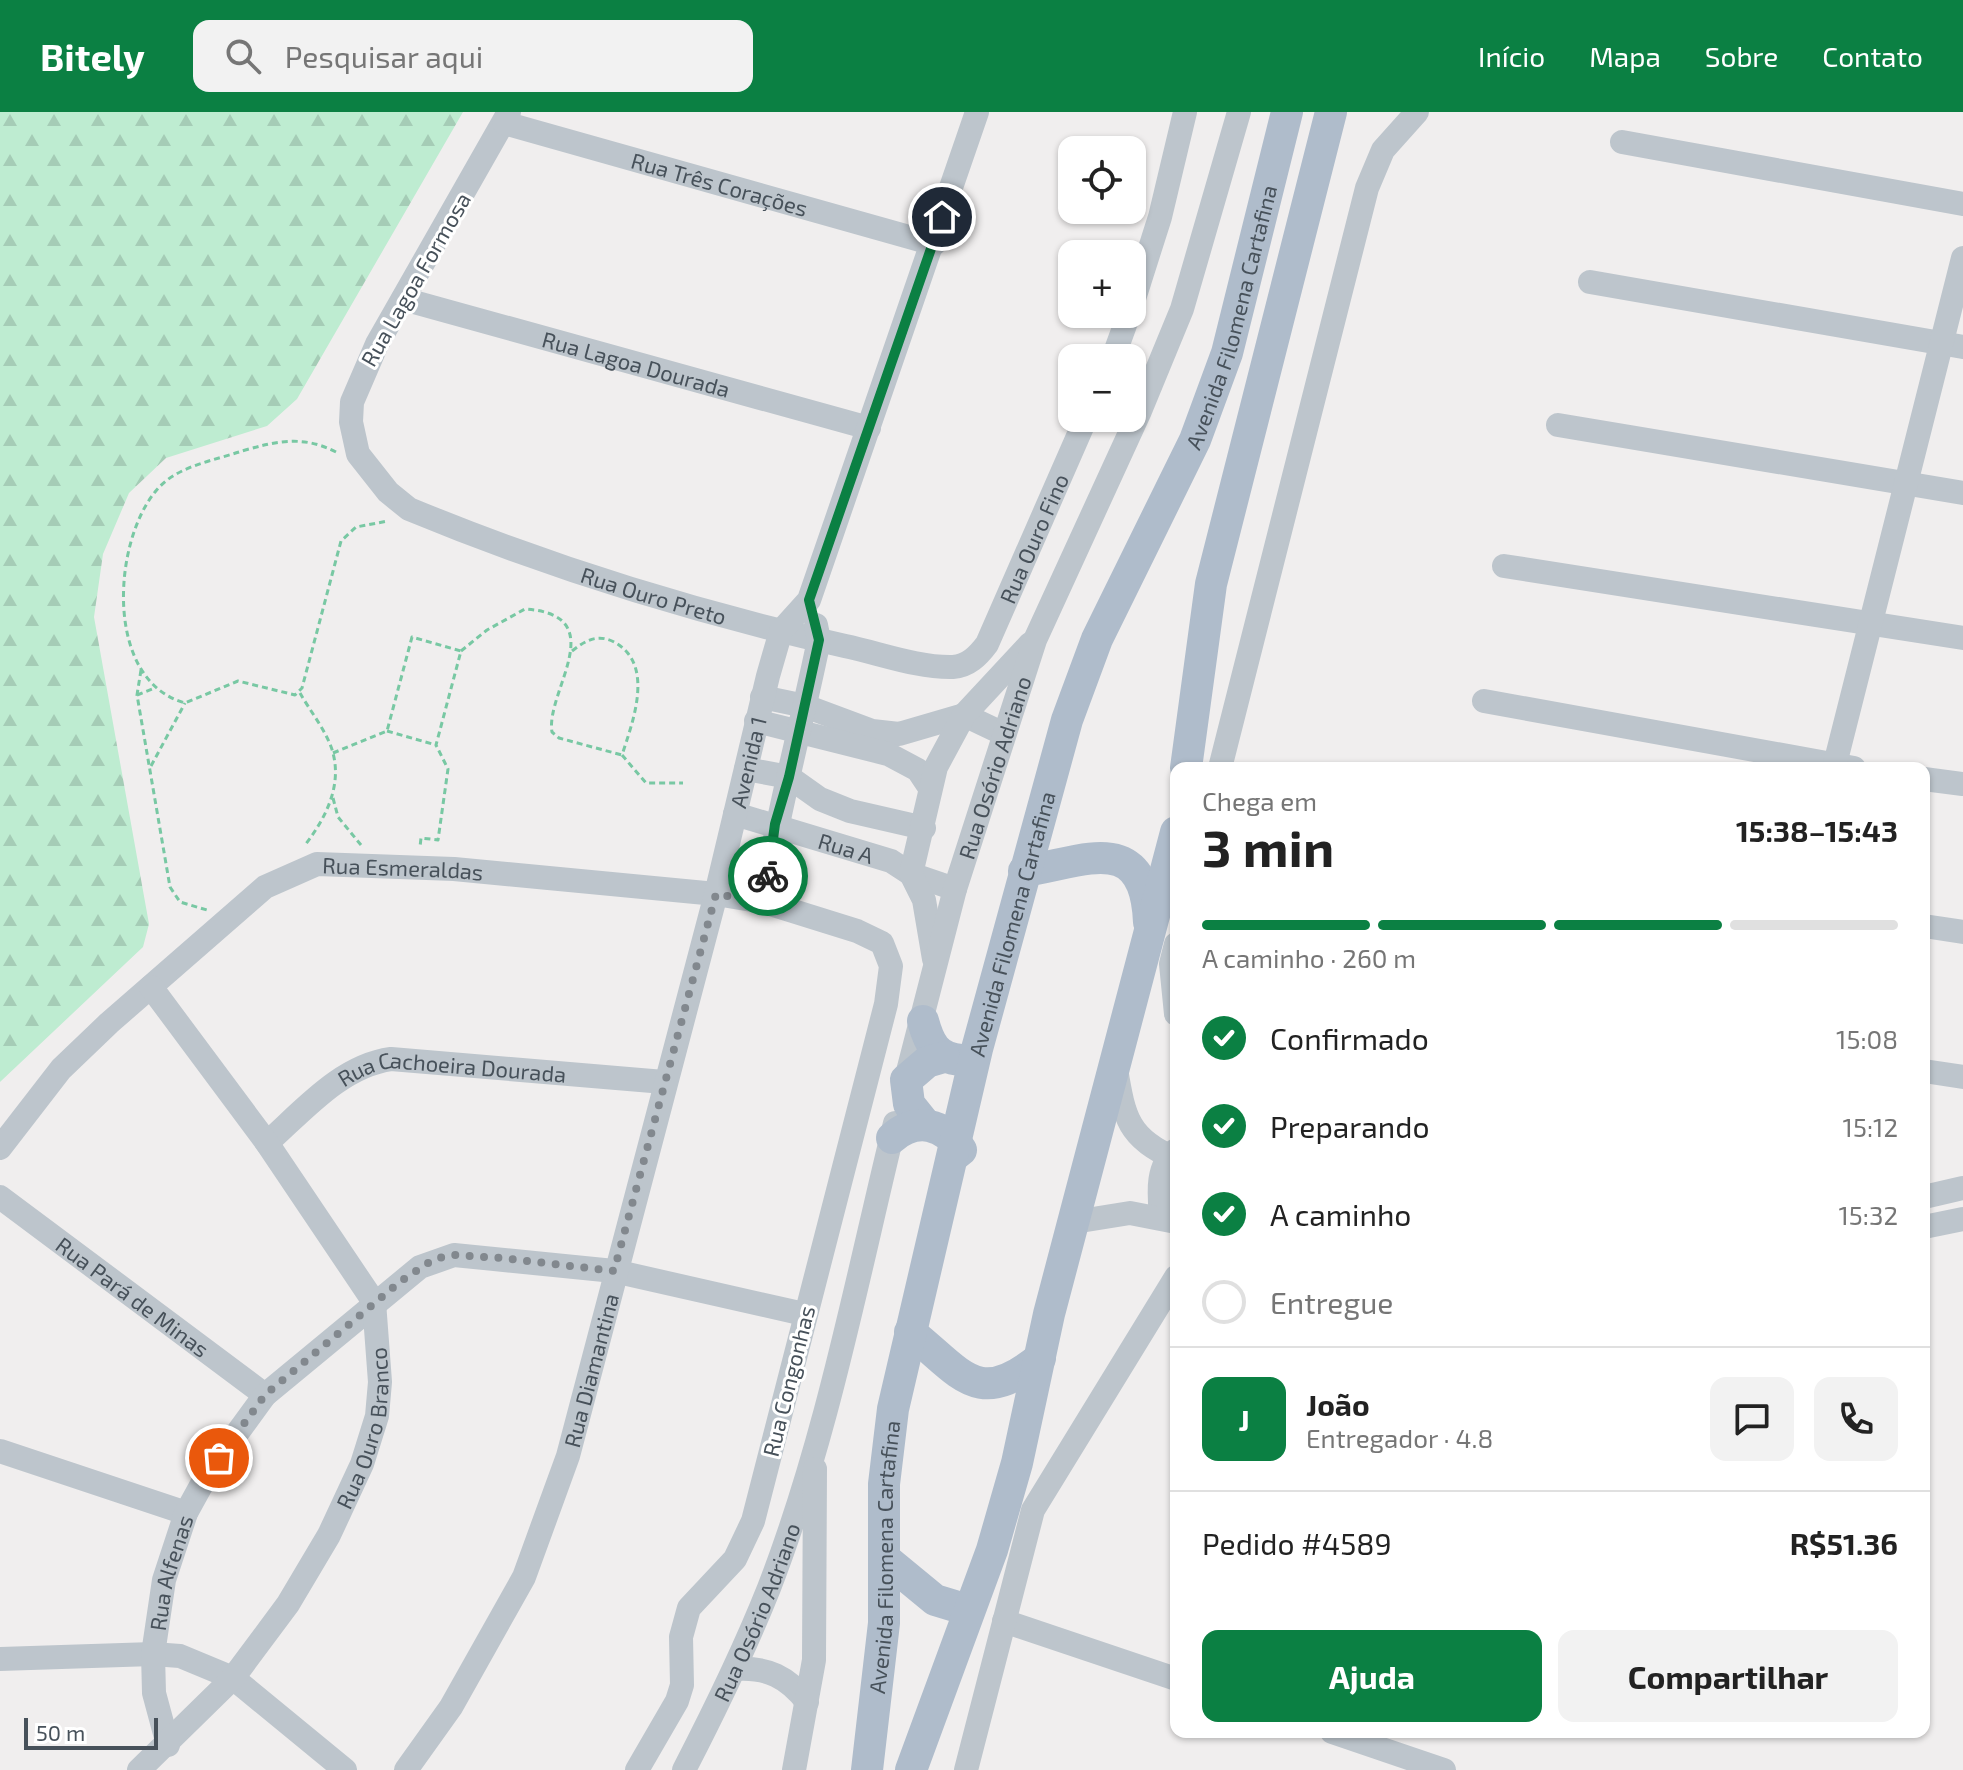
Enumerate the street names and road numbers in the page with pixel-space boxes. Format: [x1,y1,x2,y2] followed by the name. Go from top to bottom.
[629,147,811,221] street label: Rua Três Corações
[1180,182,1281,453] street label: Avenida Filomena Cartafina
[355,188,475,370] street label: Rua Lagoa Formosa
[540,325,733,402] street label: Rua Lagoa Dourada
[994,469,1073,607] street label: Rua Ouro Fino
[578,561,729,629] street label: Rua Ouro Preto
[953,673,1036,862] street label: Rua Osório Adriano
[724,714,771,810] street label: Avenida 1
[963,788,1060,1059] street label: Avenida Filomena Cartafina
[815,827,877,868] street label: Rua A
[322,851,484,885] street label: Rua Esmeraldas
[332,1046,567,1091] street label: Rua Cachoeira Dourada
[51,1231,215,1362] street label: Rua Pará de Minas
[558,1290,623,1450] street label: Rua Diamantina
[757,1303,819,1459] street label: Rua Congonhas
[330,1346,393,1513] street label: Rua Ouro Branco
[863,1419,905,1695] street label: Avenida Filomena Cartafina
[144,1512,197,1632] street label: Rua Alfenas
[708,1519,804,1705] street label: Rua Osório Adriano

